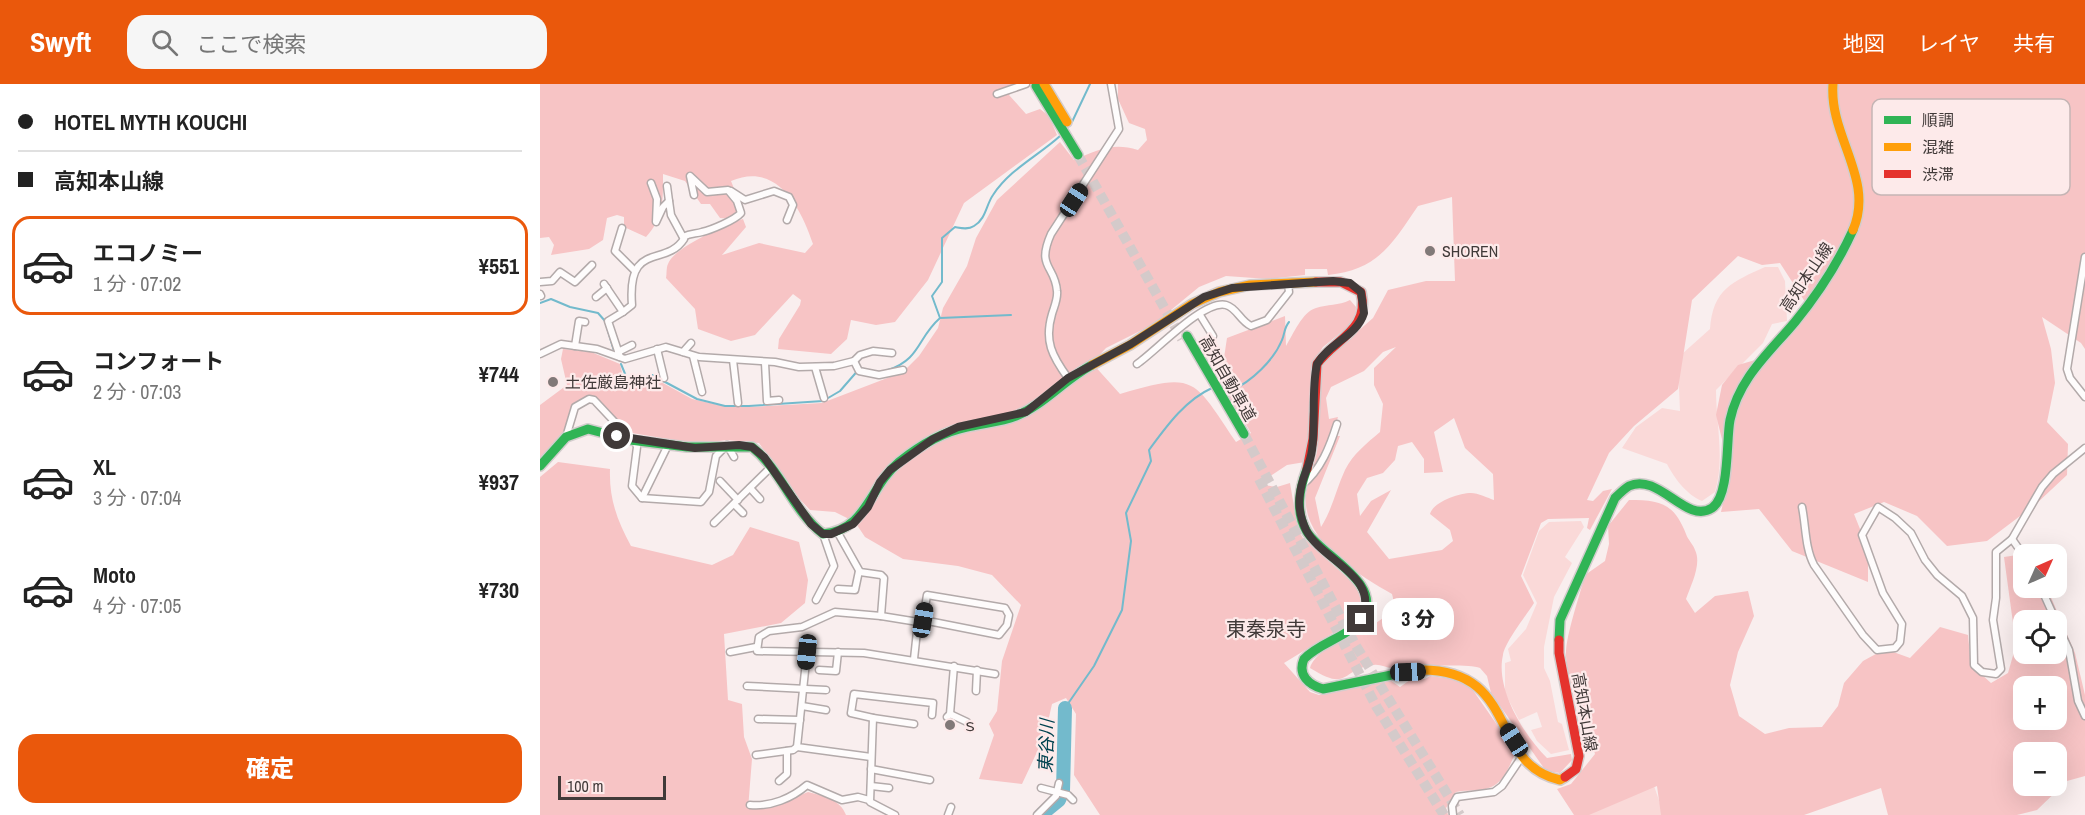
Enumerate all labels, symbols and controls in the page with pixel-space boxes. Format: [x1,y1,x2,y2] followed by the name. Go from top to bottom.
[127,15,547,69] search box
[30,23,91,61] text: Swyft
[148,26,181,59] icon: search
[196,29,306,59] text: ここで検索
[1843,29,1885,58] text: 地図
[1918,29,1980,58] text: レイヤ
[2013,29,2055,58] text: 共有
[1872,99,2070,195] legend
[54,107,247,137] text: HOTEL MYTH KOUCHI
[1922,109,1954,131] text: 順調
[1922,136,1954,158] text: 混雑
[1922,163,1954,185] text: 渋滞
[54,166,164,196] text: 高知本山線
[1057,180,1091,220] car
[93,238,203,268] text: エコノミー
[1775,238,1837,316] street label: 高知本山線
[21,239,75,293] icon: car
[1442,240,1498,262] place label: SHOREN
[1423,244,1437,258] marker: SHOREN
[479,251,519,281] text: ¥551
[93,270,181,297] text: 1 分 · 07:02
[1194,331,1262,425] street label: 高知自動車道
[93,346,224,376] text: コンフォート
[21,347,75,401] icon: car
[479,359,519,389] text: ¥744
[565,371,661,393] place label: 土佐厳島神社
[546,375,560,389] marker: 土佐厳島神社
[93,378,181,405] text: 2 分 · 07:03
[603,422,630,449] route start
[93,452,116,482] text: XL
[21,455,75,509] icon: car
[479,467,519,497] text: ¥937
[93,484,181,511] text: 3 分 · 07:04
[2013,544,2067,598] north arrow
[2013,544,2067,796] map controls
[93,560,136,590] text: Moto
[21,563,75,617] icon: car
[479,575,519,605] text: ¥730
[93,592,181,619] text: 4 分 · 07:05
[1382,598,1454,640] callout: 3 分
[911,601,935,639] car
[1347,605,1374,632] route end
[1401,605,1435,632] text: 3 分
[2013,610,2067,664] button: locate
[1226,615,1306,642] district label: 東秦泉寺
[796,633,818,671] car
[1390,662,1426,682] car
[1567,671,1603,753] street label: 高知本山線
[2013,676,2067,730] button: +
[962,714,978,736] place label: ｓ
[1033,717,1060,773] water label: 東谷川
[943,718,957,732] marker: ｓ
[1497,720,1531,760] car
[18,734,522,803] button: 確定
[2013,742,2067,796] button: −
[558,773,666,800] scale bar
[567,775,603,797] text: 100 m

